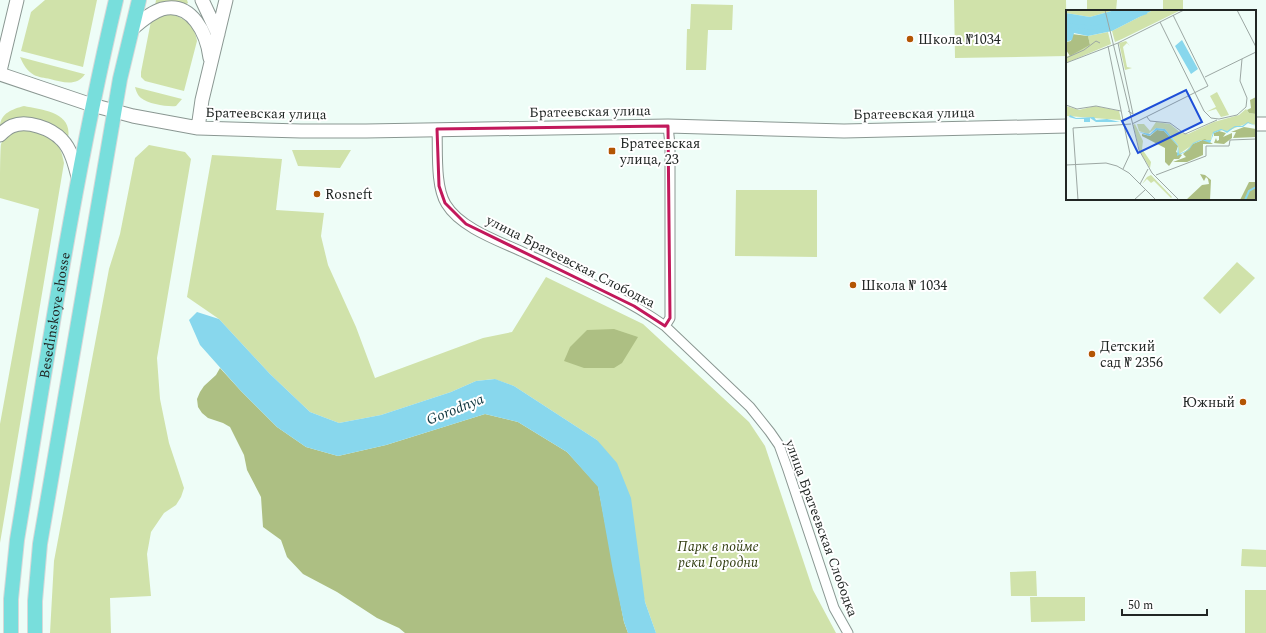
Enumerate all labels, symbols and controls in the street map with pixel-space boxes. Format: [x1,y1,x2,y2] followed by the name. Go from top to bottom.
[1066,10,1256,200] inset map
[918,29,1001,50] place label: Школа №1034
[905,34,915,44] marker: Школа №1034
[529,100,651,123] street label: Братеевская улица
[205,102,327,125] street label: Братеевская улица
[853,102,975,125] street label: Братеевская улица
[619,133,700,170] place label: Братеевская улица, 23
[607,146,617,156] marker: Братеевская улица, 23
[325,184,373,205] place label: Rosneft
[312,189,322,199] marker: Rosneft
[482,209,659,313] street label: улица Братеевская Слободка
[34,250,76,380] street label: Besedinskoye shosse
[861,275,947,296] place label: Школа № 1034
[848,280,858,290] marker: Школа № 1034
[1100,336,1163,373] place label: Детский сад № 2356
[1087,349,1097,359] marker: Детский сад № 2356
[423,387,488,431] water label: Gorodnya
[1182,392,1235,413] place label: Южный
[1238,397,1248,407] marker: Южный
[779,436,863,620] street label: улица Братеевская Слободка
[677,536,759,573] park label: Парк в пойме реки Городни
[1122,591,1207,617] scale bar
[1128,596,1153,615] text: 50 m

